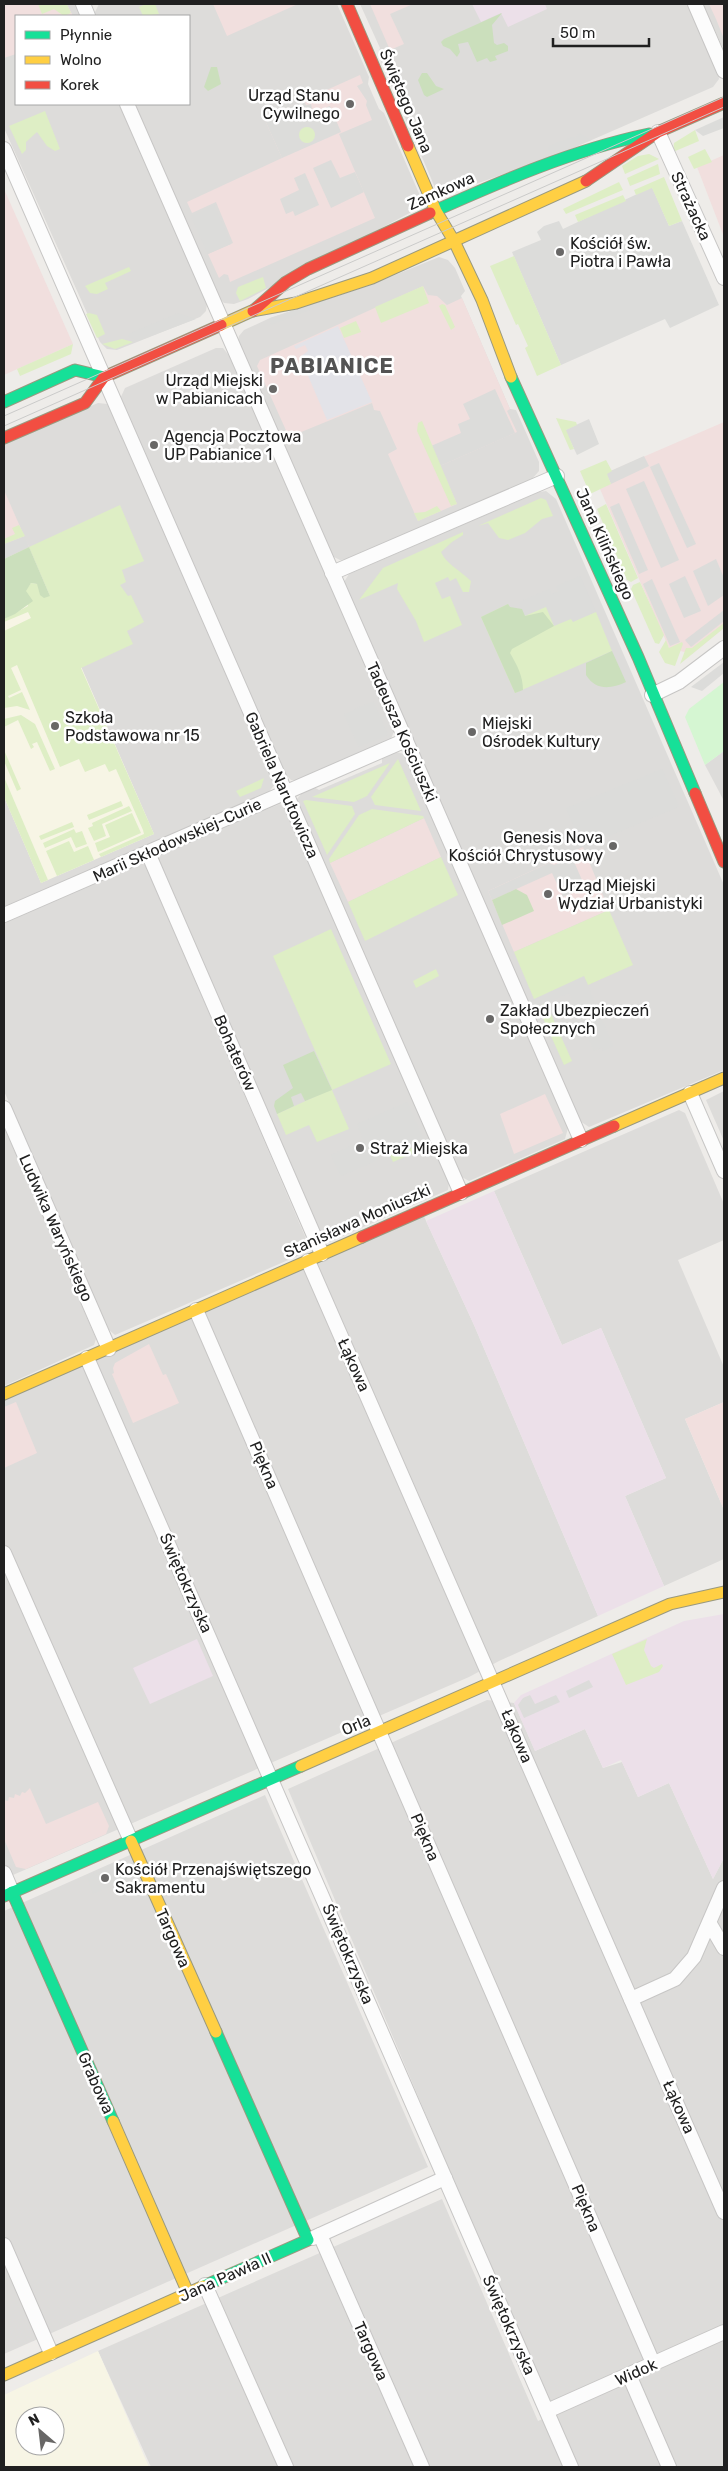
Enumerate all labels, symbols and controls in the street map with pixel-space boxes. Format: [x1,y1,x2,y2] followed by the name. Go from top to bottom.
[15,15,190,105] legend
[553,15,649,47] scale bar
[560,24,595,42] text: 50 m
[60,26,112,44] text: Płynnie
[375,46,437,156] street label: Świętego Jana
[60,51,102,69] text: Wolno
[60,76,99,94] text: Korek
[248,86,340,123] place label: Urząd Stanu Cywilnego
[344,98,356,110] marker: Urząd Stanu Cywilnego
[405,168,477,214] street label: Zamkowa
[667,169,715,243] street label: Strażacka
[570,234,671,271] place label: Kościół św. Piotra i Pawła
[554,246,566,258] marker: Kościół św. Piotra i Pawła
[270,353,394,378] district label: PABIANICE
[156,371,263,408] place label: Urząd Miejski w Pabianicach
[267,383,279,395] marker: Urząd Miejski w Pabianicach
[164,427,301,464] place label: Agencja Pocztowa UP Pabianice 1
[148,439,160,451] marker: Agencja Pocztowa UP Pabianice 1
[572,485,638,603] street label: Jana Kilińskiego
[363,659,441,805] street label: Tadeusza Kościuszki
[65,708,200,745] place label: Szkoła Podstawowa nr 15
[241,709,323,861] street label: Gabriela Narutowicza
[482,714,600,751] place label: Miejski Ośrodek Kultury
[49,720,61,732] marker: Szkoła Podstawowa nr 15
[466,726,478,738] marker: Miejski Ośrodek Kultury
[90,794,264,886] street label: Marii Skłodowskiej-Curie
[448,828,603,865] place label: Genesis Nova Kościół Chrystusowy
[607,840,619,852] marker: Genesis Nova Kościół Chrystusowy
[558,876,703,913] place label: Urząd Miejski Wydział Urbanistyki
[542,888,554,900] marker: Urząd Miejski Wydział Urbanistyki
[500,1001,649,1038] place label: Zakład Ubezpieczeń Społecznych
[210,1012,260,1094] street label: Bohaterów
[484,1013,496,1025] marker: Zakład Ubezpieczeń Społecznych
[370,1139,468,1158] place label: Straż Miejska
[354,1142,366,1154] marker: Straż Miejska
[15,1151,97,1305] street label: Ludwika Waryńskiego
[281,1180,433,1262] street label: Stanisława Moniuszki
[334,1335,374,1395] street label: Łąkowa
[245,1438,282,1492] street label: Piękna
[155,1530,217,1636] street label: Świętokrzyska
[497,1706,537,1766] street label: Łąkowa
[339,1710,373,1740] street label: Orla
[406,1810,443,1864] street label: Piękna
[115,1860,312,1897] place label: Kościół Przenajświętszego Sakramentu
[99,1872,111,1884] marker: Kościół Przenajświętszego Sakramentu
[317,1901,379,2007] street label: Świętokrzyska
[152,1906,194,1970] street label: Targowa
[74,2049,118,2117] street label: Grabowa
[659,2077,699,2137] street label: Łąkowa
[567,2181,604,2235] street label: Piękna
[176,2248,274,2306] street label: Jana Pawła II
[478,2272,540,2378] street label: Świętokrzyska
[350,2319,392,2383] street label: Targowa
[612,2354,660,2390] street label: Widok
[15,2406,65,2456] north arrow
[26,2410,43,2430] text: N

